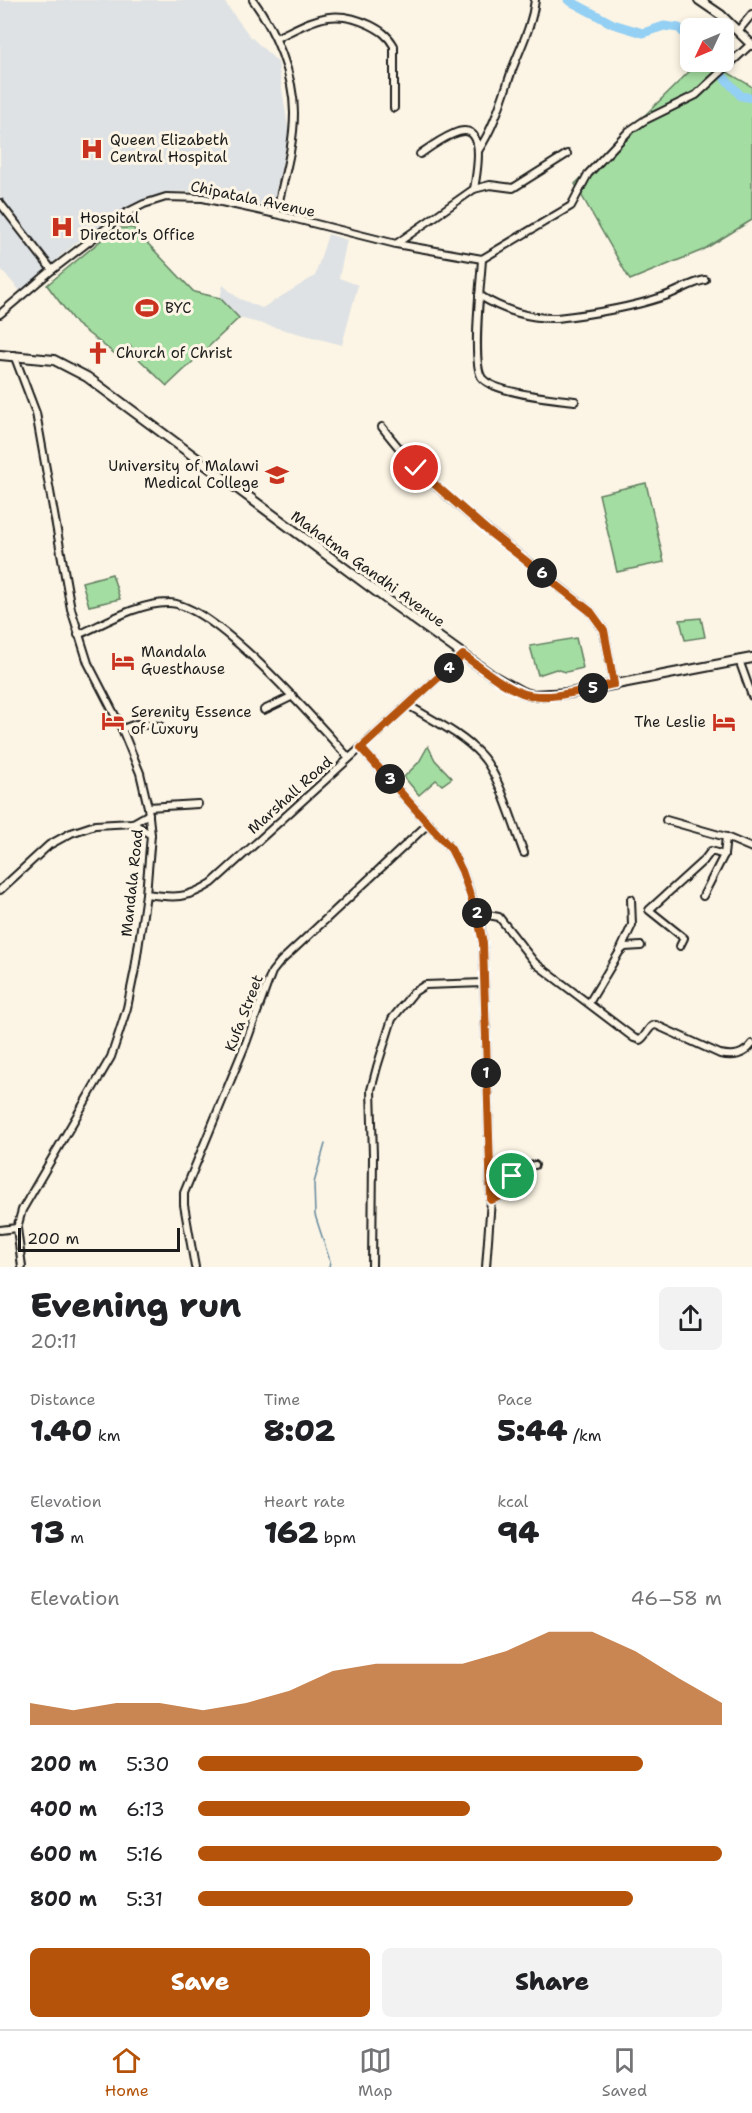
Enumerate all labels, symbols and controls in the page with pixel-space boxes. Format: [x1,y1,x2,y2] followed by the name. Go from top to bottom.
[680,18,734,72] north arrow
[680,18,734,72] map controls
[110,130,229,167] place label: Queen Elizabeth Central Hospital
[79,136,105,162] hospital icon: Queen Elizabeth Central Hospital
[189,176,317,222] street label: Chipatala Avenue
[80,208,195,245] place label: Hospital Director's Office
[49,214,75,240] hospital icon: Hospital Director's Office
[134,295,160,321] sports icon: BYC
[165,298,192,318] place label: BYC
[85,340,111,366] church icon: Church of Christ
[116,343,233,363] place label: Church of Christ
[390,442,441,493] pin
[399,451,432,484] icon: check
[108,456,259,493] place label: University of Malawi Medical College
[264,462,290,488] school or university icon: University of Malawi Medical College
[287,506,449,632] street label: Mahatma Gandhi Avenue
[527,558,557,588] pin: 6
[536,562,548,583] text: 6
[141,642,225,679] place label: Mandala Guesthause
[110,648,136,674] hotel icon: Mandala Guesthause
[434,653,464,683] pin: 4
[443,657,455,678] text: 4
[578,673,608,703] pin: 5
[588,677,598,698] text: 5
[131,702,252,739] place label: Serenity Essence of Luxury
[100,708,126,734] hotel icon: Serenity Essence of Luxury
[711,709,737,735] hotel icon: The Leslie
[634,712,706,732] place label: The Leslie
[243,751,337,838] street label: Marshall Road
[375,764,405,794] pin: 3
[384,768,396,789] text: 3
[116,828,148,938] street label: Mandala Road
[462,898,492,928] pin: 2
[471,902,483,923] text: 2
[220,972,268,1054] street label: Kufa Street
[471,1058,501,1088] pin: 1
[482,1062,490,1083] text: 1
[486,1150,537,1201] pin
[495,1159,528,1192] icon: arrive
[18,1225,180,1252] scale bar
[27,1228,79,1249] text: 200 m
[30,1283,241,1328] text: Evening run
[659,1287,722,1350] button: share
[30,1328,77,1354] text: 20:11
[30,1389,96,1410] text: Distance
[264,1389,300,1410] text: Time
[497,1389,533,1410] text: Pace
[30,1410,92,1451] text: 1.40
[264,1410,335,1451] text: 8:02
[497,1410,568,1451] text: 5:44
[92,1425,120,1446] text: km
[568,1425,602,1446] text: /km
[30,1491,102,1512] text: Elevation
[264,1491,345,1512] text: Heart rate
[497,1491,528,1512] text: kcal
[30,1512,65,1553] text: 13
[264,1512,318,1553] text: 162
[497,1512,539,1553] text: 94
[65,1527,84,1548] text: m
[318,1527,356,1548] text: bpm
[30,1585,120,1611] text: Elevation
[631,1585,722,1611] text: 46–58 m
[30,1751,97,1777] text: 200 m
[126,1751,170,1777] text: 5:30
[30,1796,97,1822] text: 400 m
[126,1796,165,1822] text: 6:13
[30,1841,97,1867] text: 600 m
[126,1841,163,1867] text: 5:16
[30,1886,97,1912] text: 800 m
[126,1886,163,1912] text: 5:31
[30,1948,370,2017] button: Save
[382,1948,722,2017] button: Share
[105,2044,149,2101] tab: Home
[358,2044,392,2101] tab: Map
[602,2044,647,2101] tab: Saved

